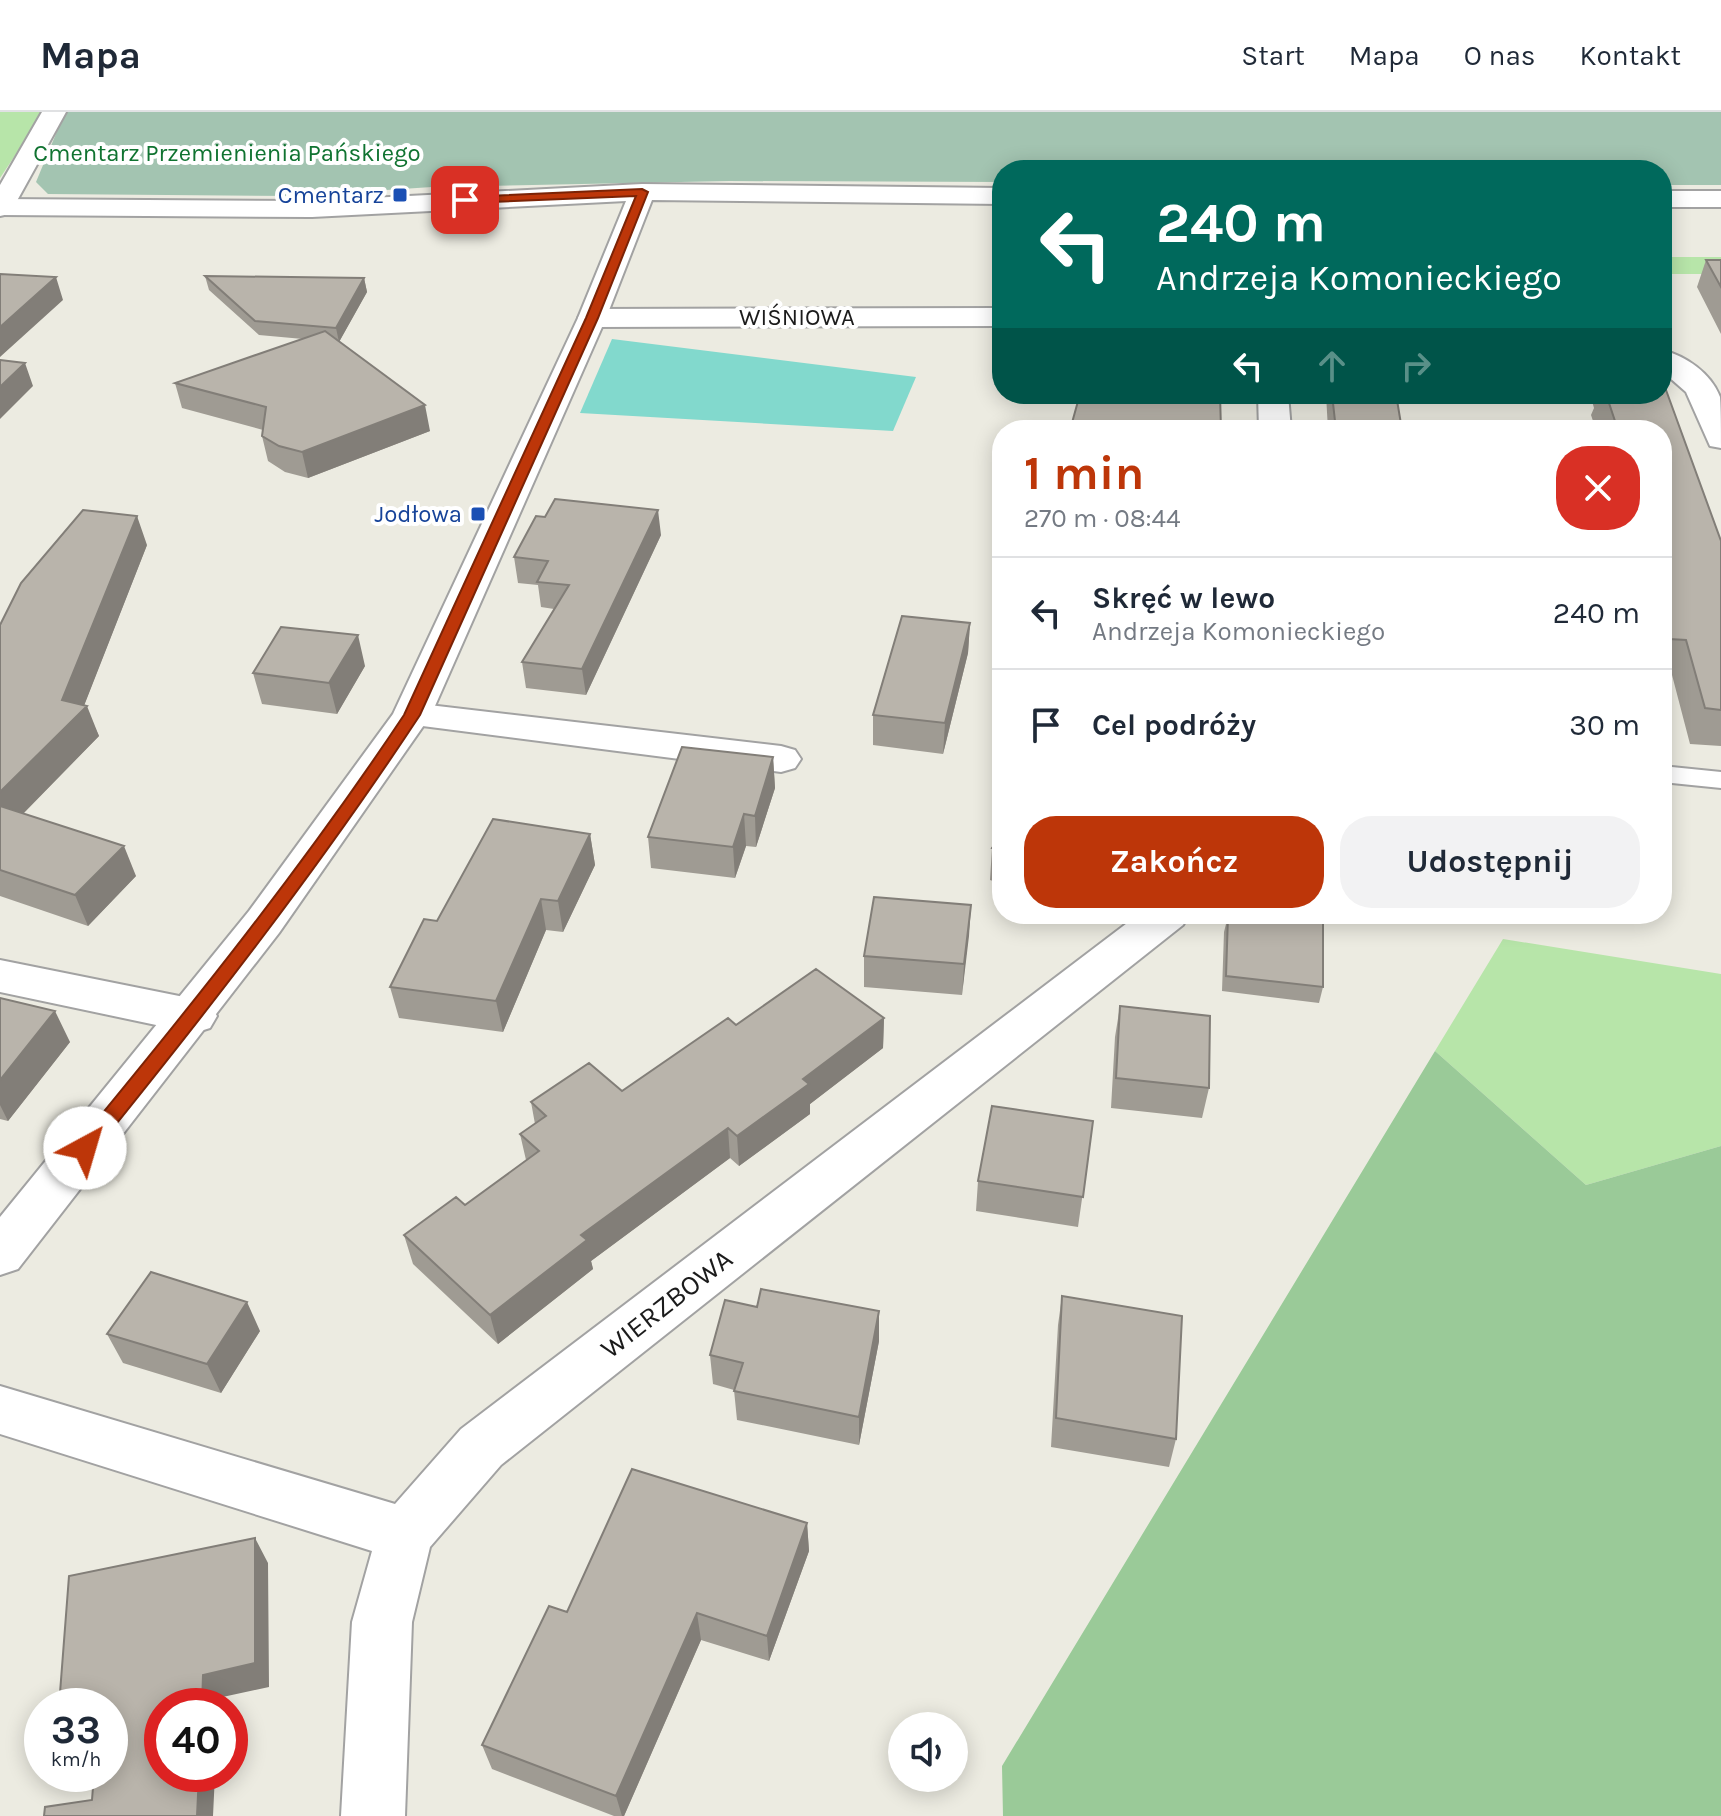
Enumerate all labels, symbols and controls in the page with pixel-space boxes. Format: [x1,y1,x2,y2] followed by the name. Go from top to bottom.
[40,33,141,78] text: Mapa
[1241,39,1305,72] text: Start
[1349,39,1420,72] text: Mapa
[1464,39,1536,72] text: O nas
[1580,39,1681,72] text: Kontakt
[33,139,421,167] park label: Cmentarz Przemienienia Pańskiego
[431,166,499,234] pin
[443,178,487,222] icon: arrive
[278,181,384,209] place label: Cmentarz
[391,186,409,204] marker: Cmentarz
[1156,190,1326,255] text: 240 m
[1024,192,1128,296] icon: left
[1156,257,1562,299] text: Andrzeja Komonieckiego
[739,303,855,331] street label: WIŚNIOWA
[1226,344,1270,388] icon: left
[1310,344,1354,388] icon: ahead
[1394,344,1438,388] icon: right
[1024,445,1144,501] text: 1 min
[1556,446,1640,530] button: close
[375,500,462,528] place label: Jodłowa
[1024,503,1181,534] text: 270 m · 08:44
[469,505,487,523] marker: Jodłowa
[1092,580,1275,616] text: Skręć w lewo
[1024,591,1068,635] icon: left
[1553,595,1640,631] text: 240 m
[1092,616,1385,647] text: Andrzeja Komonieckiego
[1024,703,1068,747] icon: arrive
[1092,707,1256,743] text: Cel podróży
[1569,707,1640,743] text: 30 m
[1024,816,1324,908] button: Zakończ
[1340,816,1640,908] button: Udostępnij
[43,1106,127,1190] position arrow
[594,1242,739,1365] street label: WIERZBOWA
[144,1688,248,1792] speed limit sign: 40
[51,1706,101,1753] text: 33
[888,1712,968,1792] map controls
[888,1712,968,1792] button: sound
[51,1748,101,1771] text: km/h

